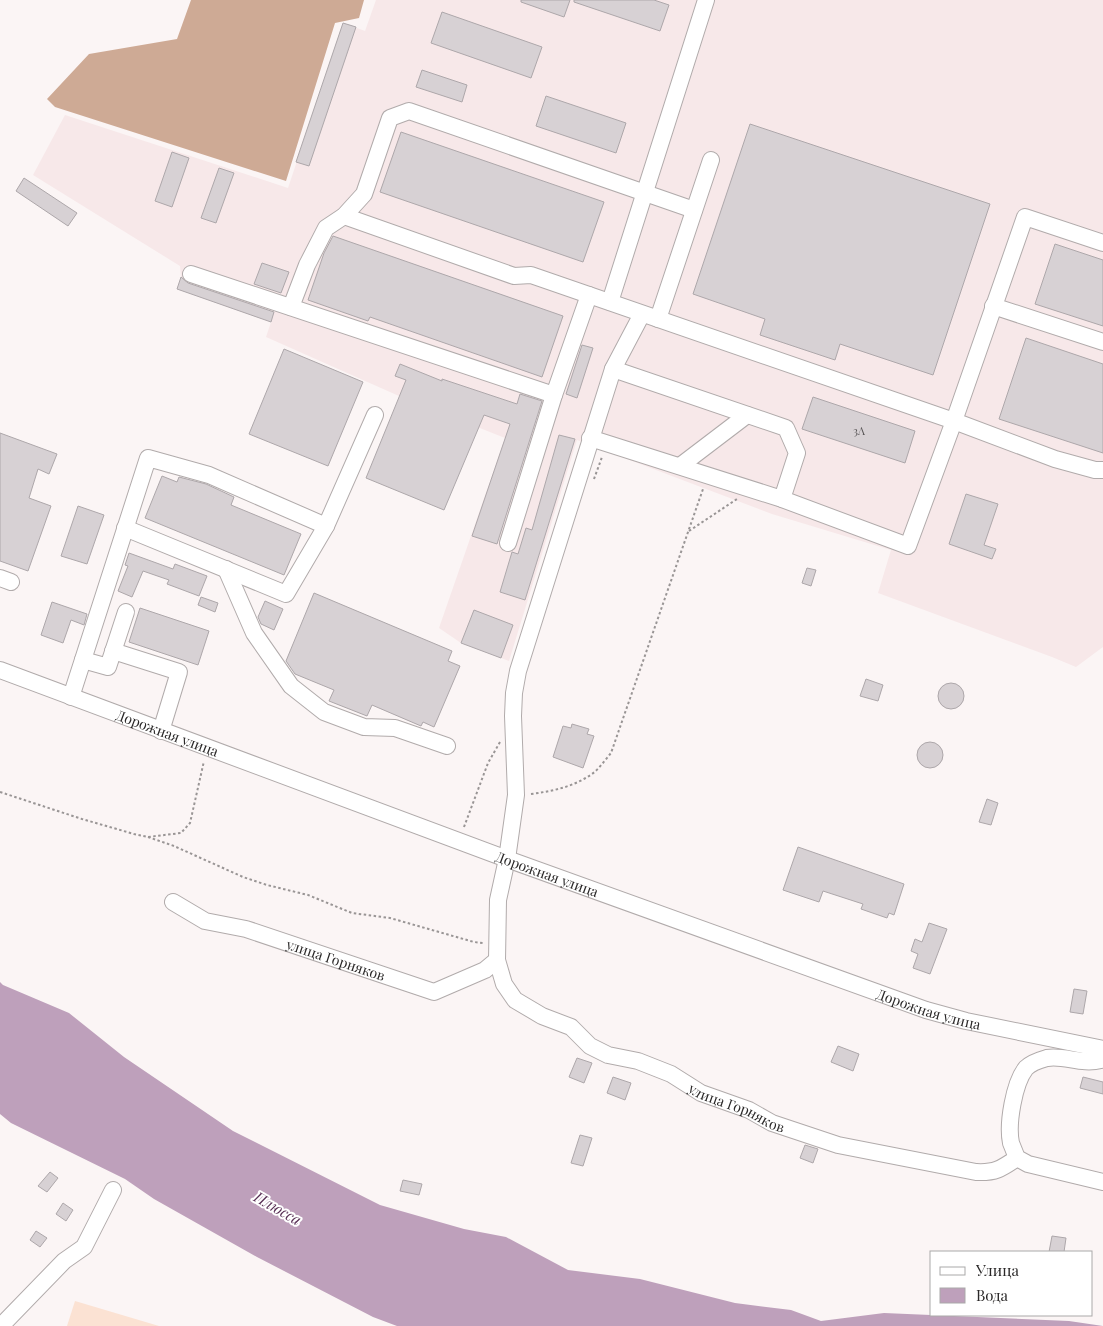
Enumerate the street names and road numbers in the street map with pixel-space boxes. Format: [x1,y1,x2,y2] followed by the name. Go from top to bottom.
[114,705,222,760] street label: Дорожная улица
[493,846,601,901] street label: Дорожная улица
[283,933,388,985] street label: улица Горняков
[874,984,983,1033] street label: Дорожная улица
[684,1078,788,1136] street label: улица Горняков

